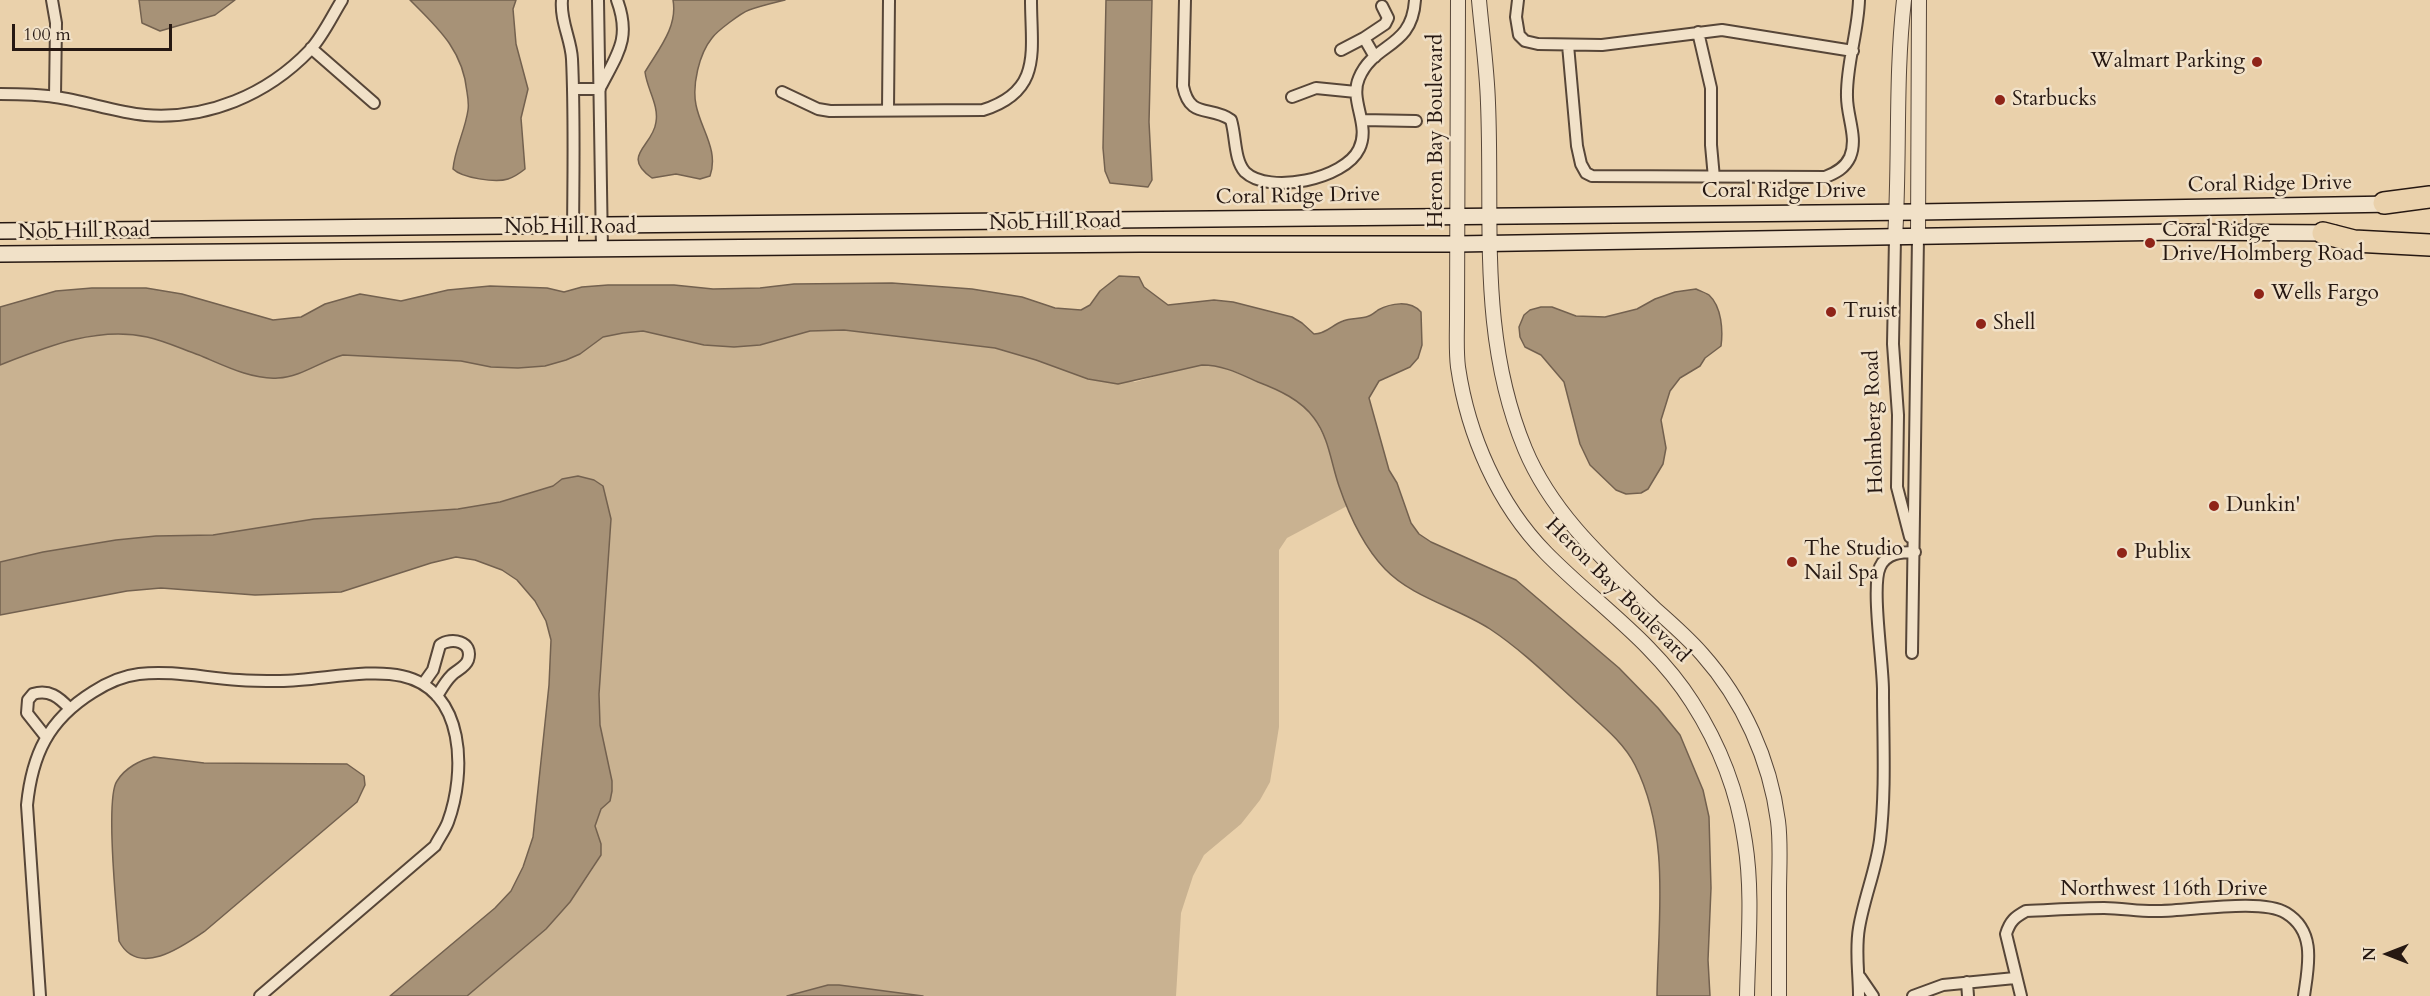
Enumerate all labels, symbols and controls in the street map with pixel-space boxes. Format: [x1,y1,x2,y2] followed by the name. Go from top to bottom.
[15,12,176,50] scale bar
[23,22,71,47] text: 100 m
[1424,34,1450,228] street label: Heron Bay Boulevard
[2091,49,2245,75] place label: Walmart Parking
[2250,55,2264,69] marker: Walmart Parking
[2012,87,2097,113] place label: Starbucks
[1993,93,2007,107] marker: Starbucks
[2188,171,2352,199] street label: Coral Ridge Drive
[1702,179,1866,205] street label: Coral Ridge Drive
[1216,183,1380,211] street label: Coral Ridge Drive
[989,209,1121,237] street label: Nob Hill Road
[504,215,636,241] street label: Nob Hill Road
[18,218,150,246] street label: Nob Hill Road
[2162,218,2364,268] place label: Coral Ridge Drive/Holmberg Road
[2143,236,2157,250] marker: Coral Ridge Drive/Holmberg Road
[2271,281,2379,307] place label: Wells Fargo
[2252,287,2266,301] marker: Wells Fargo
[1843,299,1897,325] place label: Truist
[1824,305,1838,319] marker: Truist
[1993,311,2035,337] place label: Shell
[1974,317,1988,331] marker: Shell
[1860,350,1890,494] street label: Holmberg Road
[2226,493,2300,519] place label: Dunkin'
[2207,499,2221,513] marker: Dunkin'
[1539,513,1695,669] street label: Heron Bay Boulevard
[1804,537,1903,587] place label: The Studio Nail Spa
[2134,540,2191,566] place label: Publix
[2115,546,2129,560] marker: Publix
[1785,555,1799,569] marker: The Studio Nail Spa
[2060,877,2268,903] street label: Northwest 116th Drive
[2358,924,2418,984] north arrow
[2359,947,2381,961] text: N

